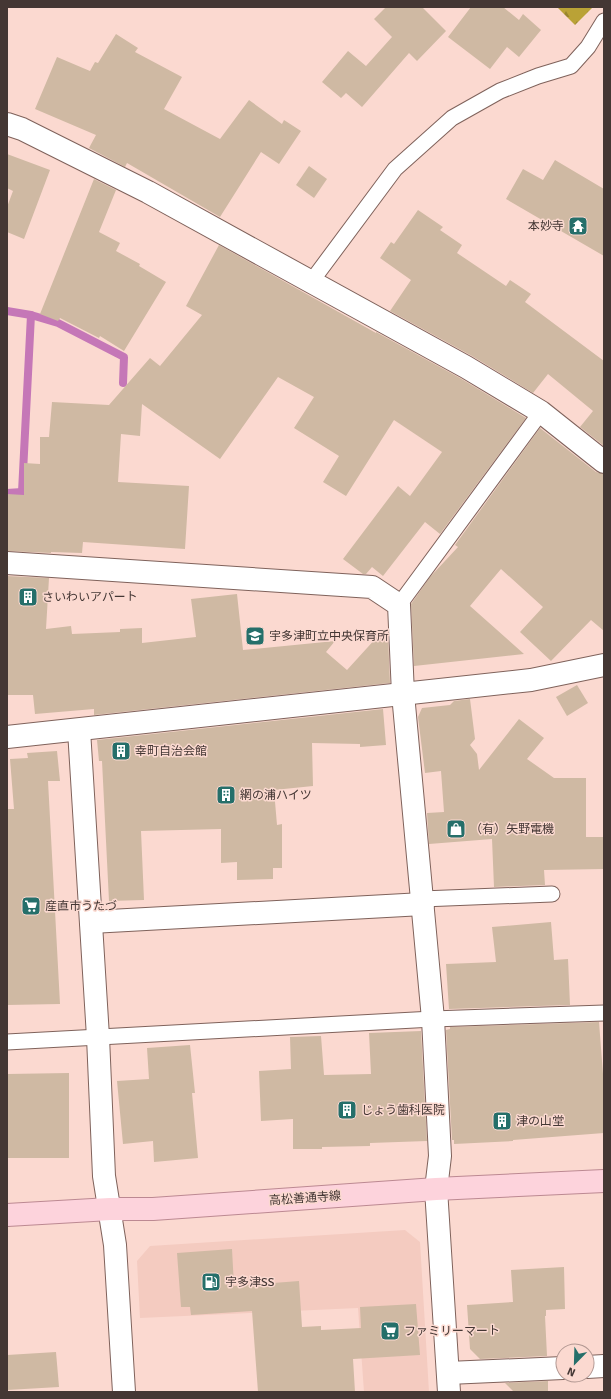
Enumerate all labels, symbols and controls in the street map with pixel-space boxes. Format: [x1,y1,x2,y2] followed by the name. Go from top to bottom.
[567,215,589,237] temple icon: 本妙寺
[528,219,564,234] place label: 本妙寺
[17,586,39,608] building icon: さいわいアパート
[42,590,138,605] place label: さいわいアパート
[244,625,266,647] school or university icon: 宇多津町立中央保育所
[269,629,389,644] place label: 宇多津町立中央保育所
[110,740,132,762] building icon: 幸町自治会館
[135,744,207,759] place label: 幸町自治会館
[215,784,237,806] building icon: 網の浦ハイツ
[240,788,312,803] place label: 網の浦ハイツ
[445,818,467,840] shop icon: （有）矢野電機
[470,822,554,837] place label: （有）矢野電機
[20,895,42,917] supermarket icon: 産直市うたづ
[45,899,117,914] place label: 産直市うたづ
[336,1099,358,1121] building icon: じょう歯科医院
[361,1103,445,1118] place label: じょう歯科医院
[491,1110,513,1132] building icon: 津の山堂
[516,1114,564,1129] place label: 津の山堂
[269,1189,341,1208] street label: 高松善通寺線
[200,1271,222,1293] fuel station icon: 宇多津SS
[225,1275,275,1290] place label: 宇多津SS
[379,1320,401,1342] supermarket icon: ファミリーマート
[404,1324,500,1339] place label: ファミリーマート
[555,1343,595,1383] north arrow
[565,1364,577,1379] text: N

